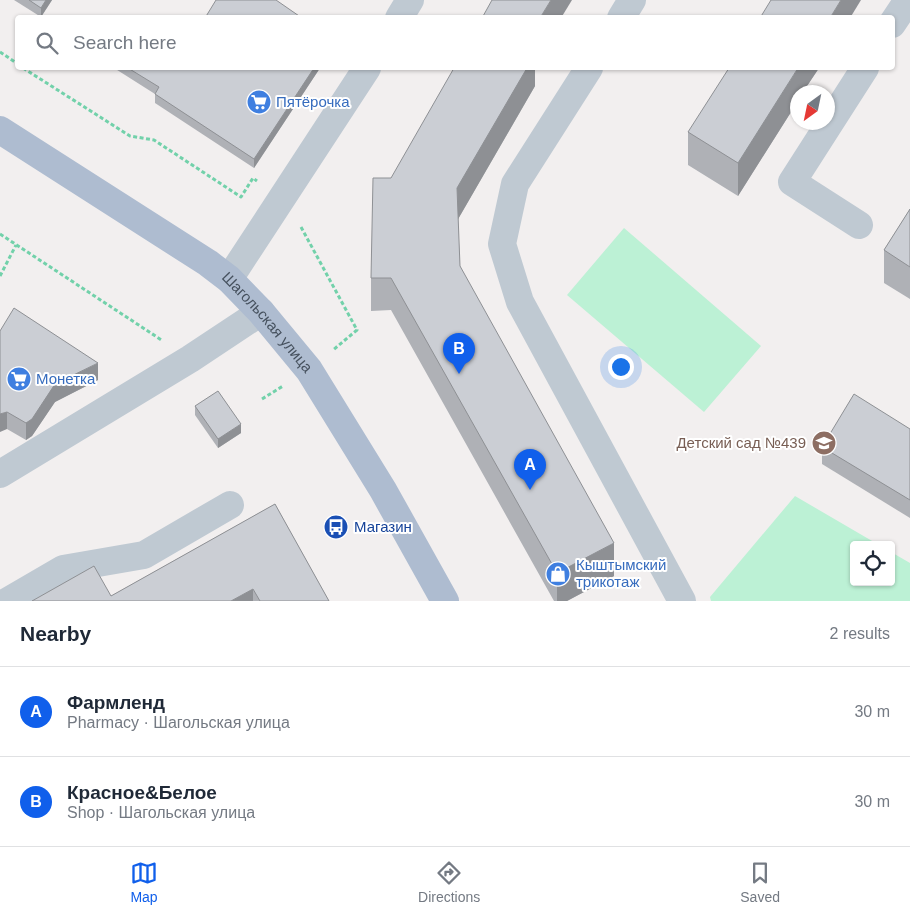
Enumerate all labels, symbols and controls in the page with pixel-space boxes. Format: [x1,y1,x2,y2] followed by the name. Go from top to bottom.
[15,15,895,70] search box
[33,29,61,57] icon: search
[73,32,177,53] text: Search here
[790,85,835,130] north arrow
[246,89,272,115] supermarket icon: Пятёрочка
[276,93,350,110] place label: Пятёрочка
[219,268,317,376] street label: Шагольская улица
[443,333,475,374] pin: B
[608,354,634,380] your location
[6,366,32,392] supermarket icon: Монетка
[36,370,96,387] place label: Монетка
[811,430,837,456] school or university icon: Детский сад №439
[676,434,806,451] place label: Детский сад №439
[514,449,546,490] pin: A
[323,514,349,540] bus stop icon: Магазин
[354,518,412,535] place label: Магазин
[850,541,895,586] map controls
[850,541,895,586] button: locate
[576,556,666,590] place label: Кыштымский трикотаж
[545,561,571,587] shop icon: Кыштымский трикотаж
[20,622,91,645] text: Nearby
[830,625,890,642] text: 2 results
[67,692,165,713] text: Фармленд
[30,703,42,720] text: A
[854,703,890,720] text: 30 m
[67,714,290,731] text: Pharmacy · Шагольская улица
[67,782,217,803] text: Красное&Белое
[30,793,42,810] text: B
[854,793,890,810] text: 30 m
[67,804,255,821] text: Shop · Шагольская улица
[130,859,158,905] tab: Map
[418,859,480,905] tab: Directions
[740,859,780,905] tab: Saved

